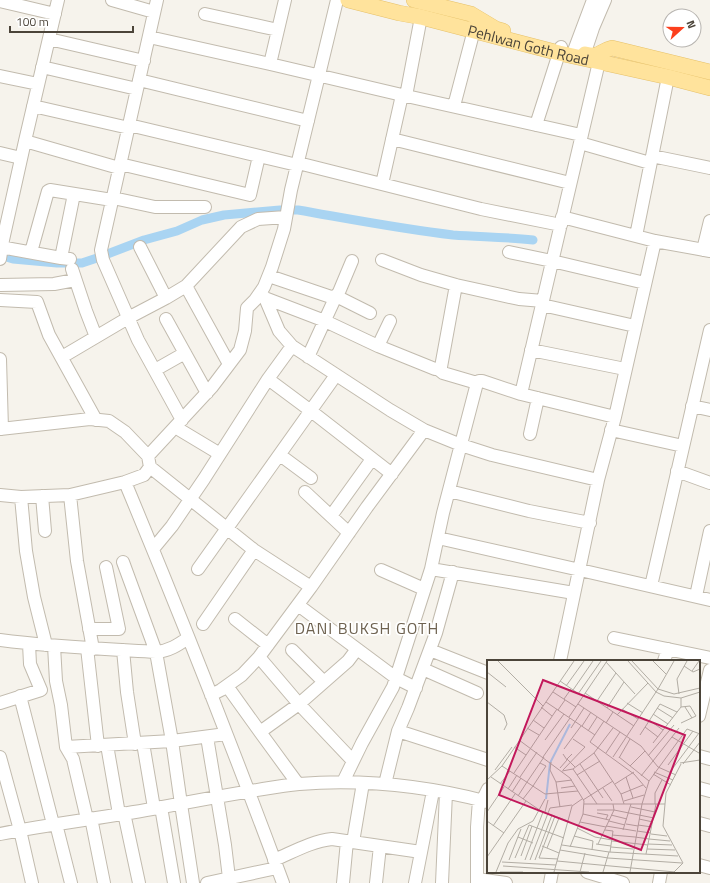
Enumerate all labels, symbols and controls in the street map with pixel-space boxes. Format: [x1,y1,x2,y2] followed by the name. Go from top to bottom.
[10,8,133,34] scale bar
[662,8,702,48] north arrow
[16,12,49,31] text: 100 m
[465,18,591,71] street label: Pehlwan Goth Road
[683,18,700,31] text: N
[295,616,439,640] district label: DANI BUKSH GOTH
[487,660,700,873] inset map

